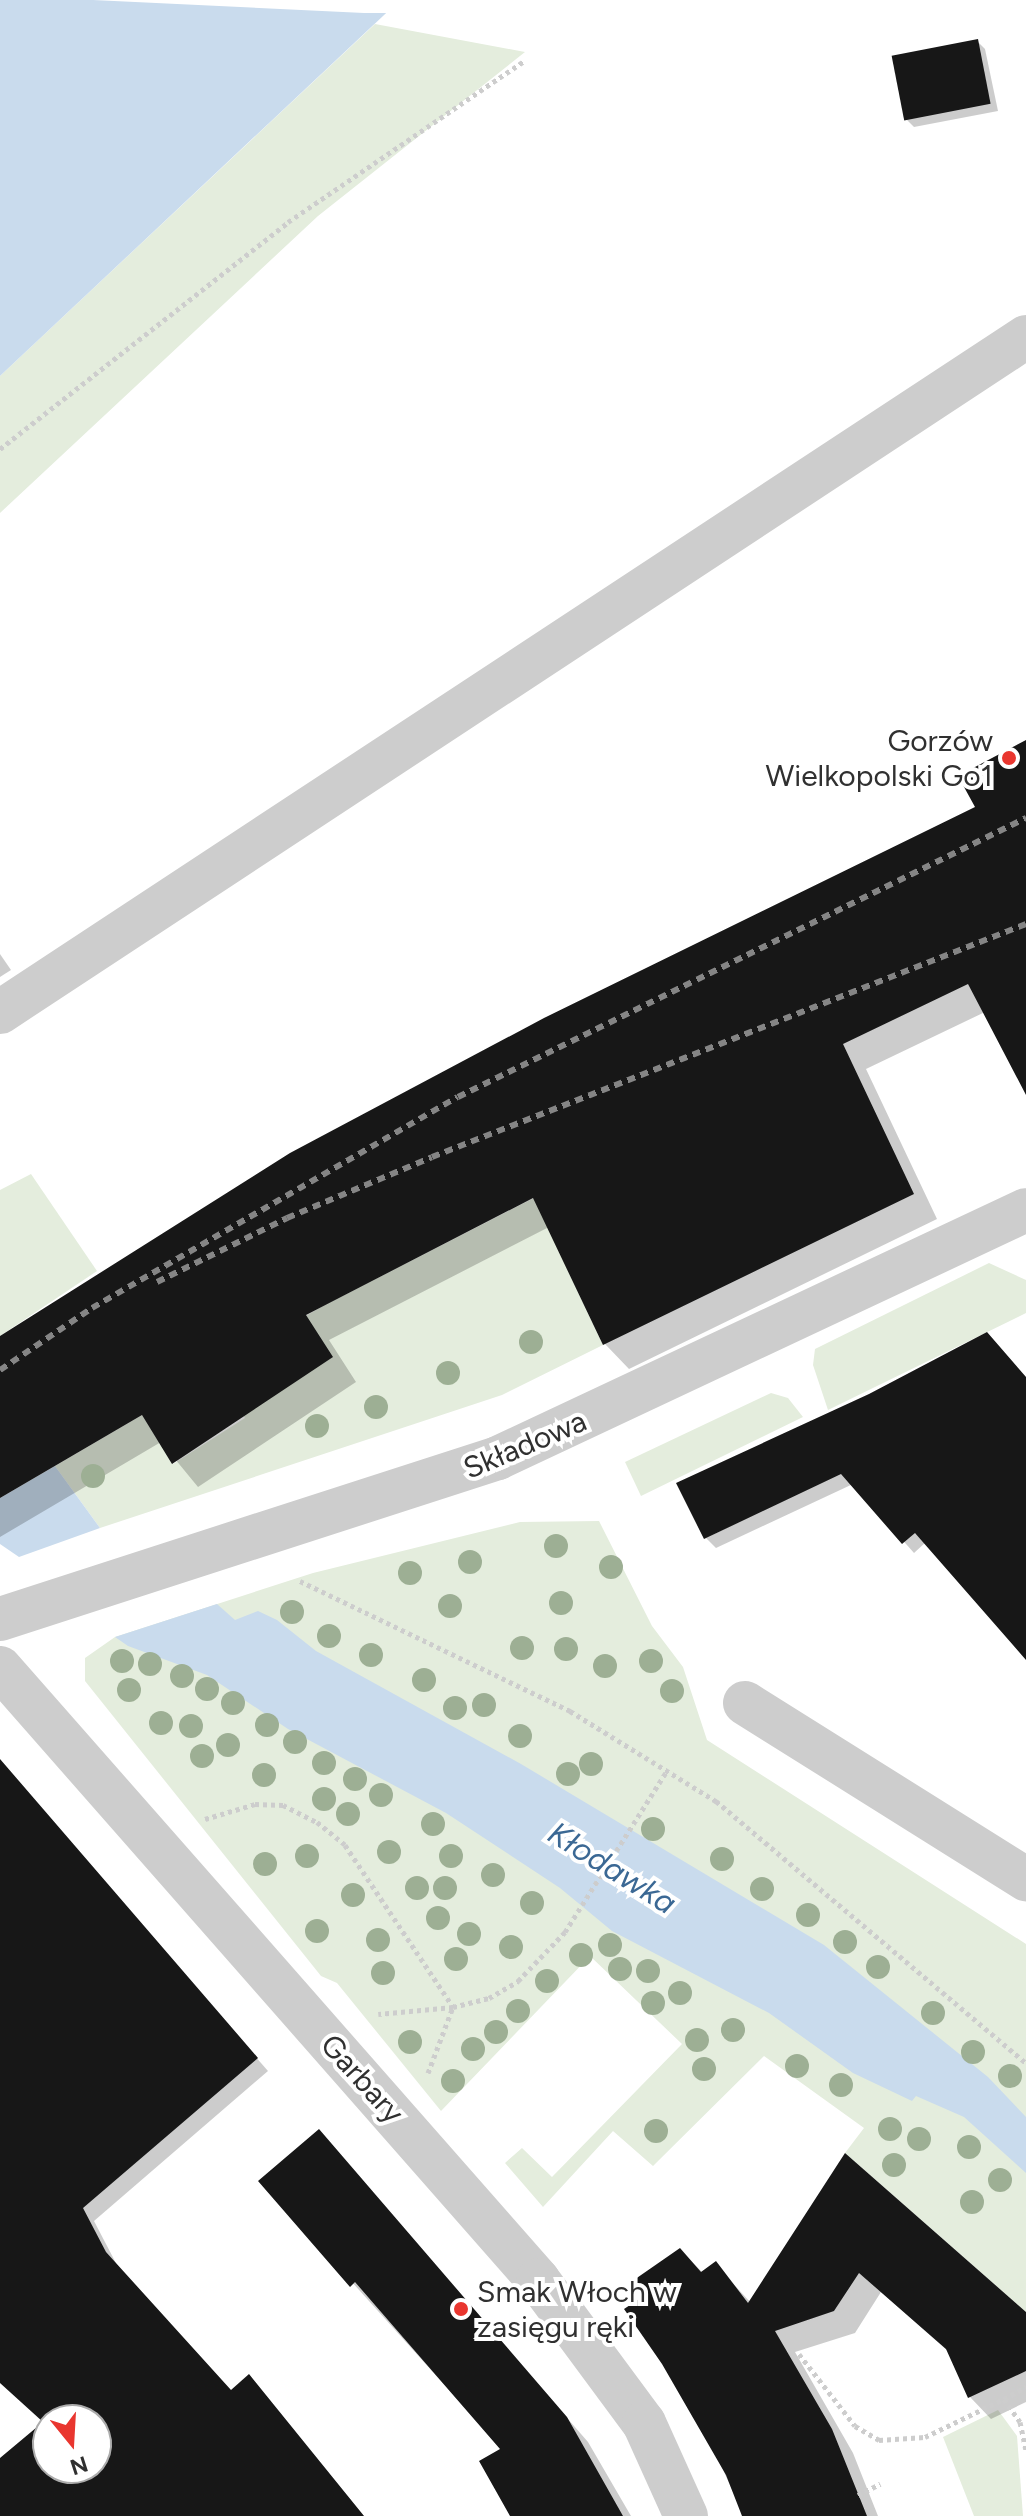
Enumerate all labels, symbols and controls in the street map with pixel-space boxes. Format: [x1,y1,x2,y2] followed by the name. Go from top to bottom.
[765,723,993,794] place label: Gorzów Wielkopolski Go1
[1000,749,1018,767] marker: Gorzów Wielkopolski Go1
[458,1403,592,1487] street label: Składowa
[541,1814,683,1922] water label: Kłodawka
[313,2027,411,2131] street label: Garbary
[477,2274,677,2344] place label: Smak Włoch w zasięgu ręki
[452,2300,470,2318] marker: Smak Włoch w zasięgu ręki
[32,2404,112,2484] north arrow
[67,2450,91,2481] text: N

